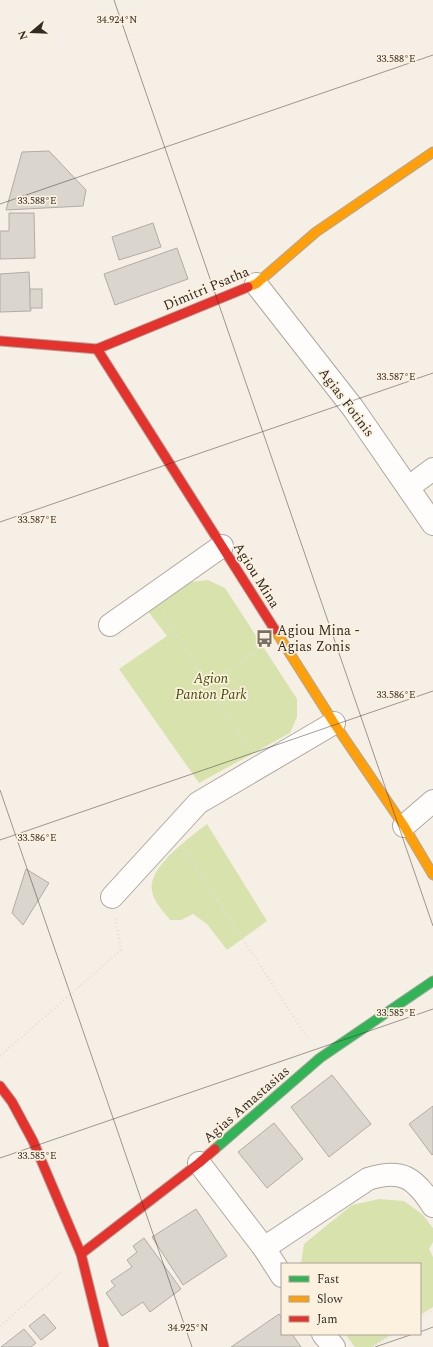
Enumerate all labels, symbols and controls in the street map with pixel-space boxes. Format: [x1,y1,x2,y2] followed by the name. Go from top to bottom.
[12,12,52,52] north arrow
[97,12,137,28] text: 34.924°N
[14,28,33,42] text: N
[376,51,416,67] text: 33.588°E
[17,193,57,209] text: 33.588°E
[160,261,253,316] street label: Dimitri Psatha
[313,363,380,441] street label: Agias Fotinis
[376,369,416,385] text: 33.587°E
[17,512,57,528] text: 33.587°E
[228,538,285,612] street label: Agiou Mina
[277,620,360,657] place label: Agiou Mina - Agias Zonis
[254,628,274,648] bus stop icon: Agiou Mina - Agias Zonis
[175,668,247,705] park label: Agion Panton Park
[376,687,416,703] text: 33.586°E
[17,830,57,846] text: 33.586°E
[376,1005,416,1021] text: 33.585°E
[198,1061,294,1148] street label: Agias Amastasias
[17,1148,57,1164] text: 33.585°E
[281,1263,421,1335] legend
[317,1270,339,1289] text: Fast
[317,1290,343,1309] text: Slow
[317,1310,338,1329] text: Jam
[168,1320,208,1336] text: 34.925°N

